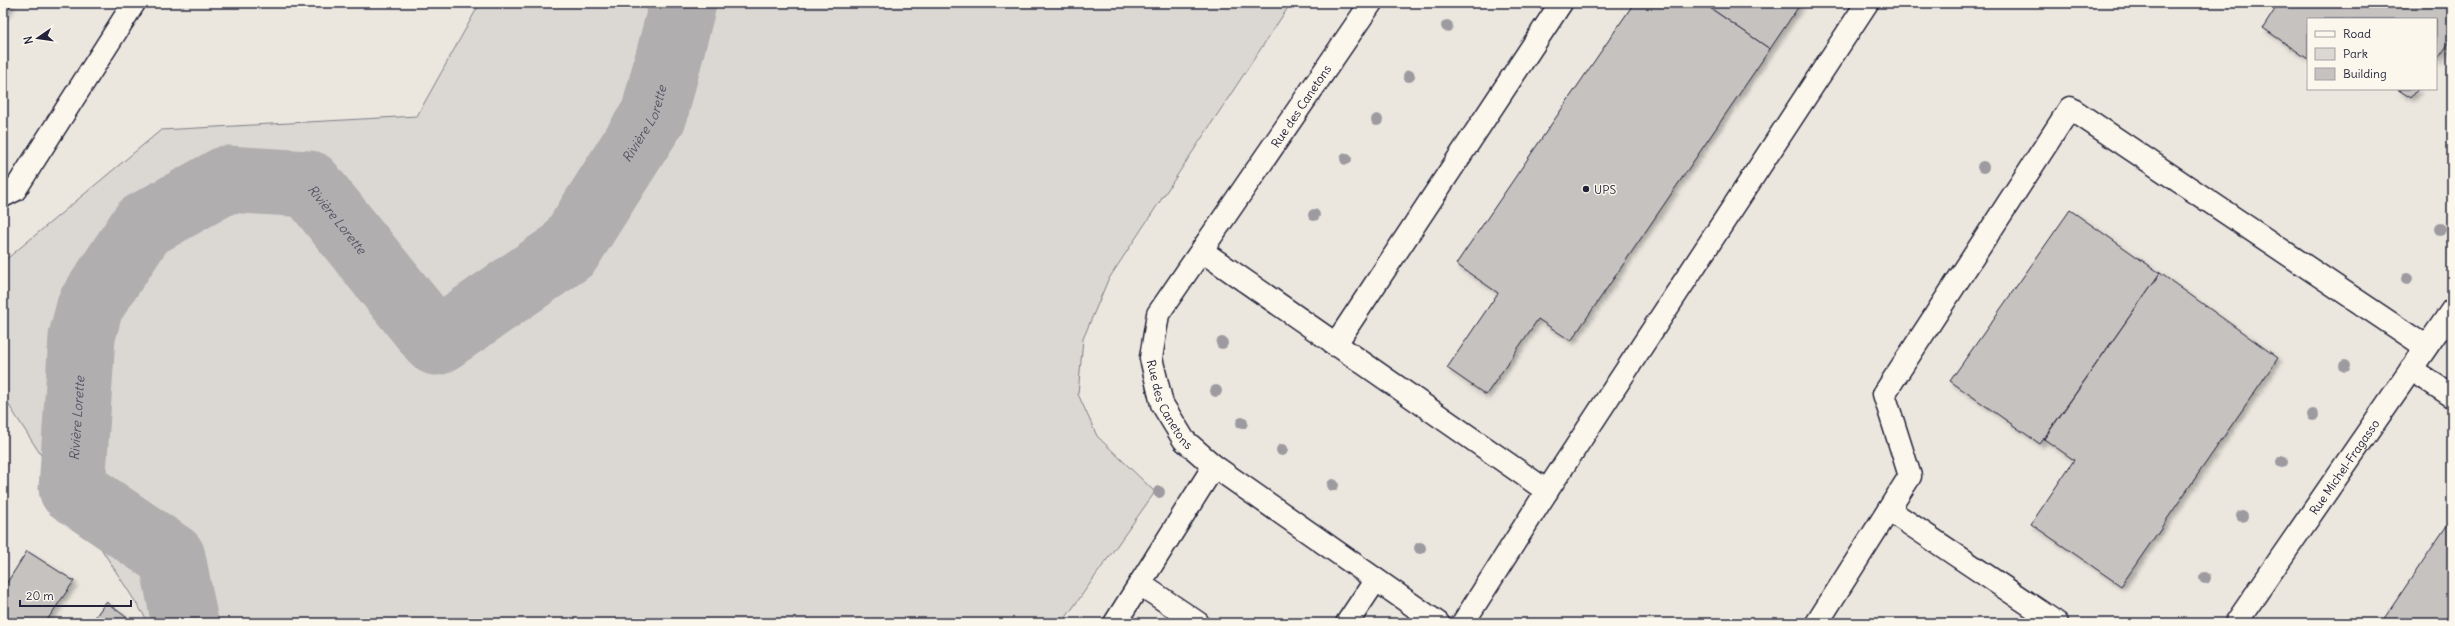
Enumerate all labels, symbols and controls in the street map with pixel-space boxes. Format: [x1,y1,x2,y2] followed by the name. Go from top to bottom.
[18,18,58,58] north arrow
[2307,18,2437,90] legend
[2343,26,2371,41] text: Road
[21,35,36,46] text: N
[2343,46,2368,61] text: Park
[1268,62,1334,150] street label: Rue des Canetons
[2343,66,2387,81] text: Building
[618,83,670,165] water label: Rivière Lorette
[304,181,371,258] water label: Rivière Lorette
[1594,182,1616,197] place label: UPS
[1581,184,1591,194] marker: UPS
[1144,358,1196,452] street label: Rue des Canetons
[65,375,88,461] water label: Rivière Lorette
[2306,416,2382,517] street label: Rue Michel-Fragasso
[20,582,131,608] scale bar
[26,588,54,603] text: 20 m

